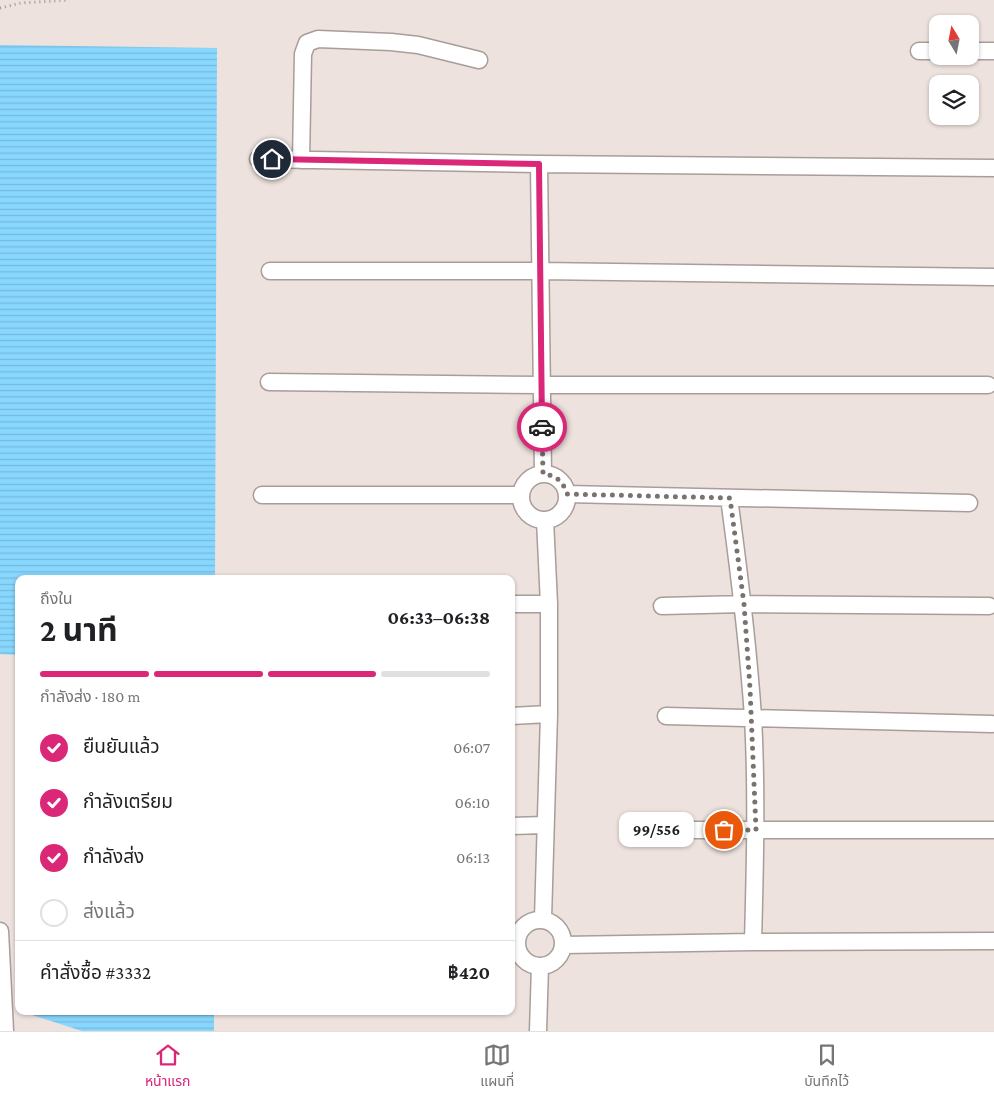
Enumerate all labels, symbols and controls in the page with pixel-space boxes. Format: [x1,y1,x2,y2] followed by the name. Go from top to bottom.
[929,15,979,65] north arrow
[929,15,979,125] map controls
[929,75,979,125] button: layers
[251,138,293,180] pin
[258,145,286,173] icon: home
[517,402,567,452] courier
[528,413,556,441] icon: car
[40,590,73,607] text: ถึงใน
[388,607,490,628] text: 06:33–06:38
[40,612,118,648] text: 2 นาที
[40,688,140,705] text: กำลังส่ง · 180 m
[40,734,68,762] icon: check
[83,736,160,757] text: ยืนยันแล้ว
[453,739,490,756] text: 06:07
[40,789,68,817] icon: check
[83,791,173,812] text: กำลังเตรียม
[455,794,490,811] text: 06:10
[703,809,745,851] pin
[619,812,694,848] callout: 99/556
[710,816,738,844] icon: bag
[633,821,680,838] text: 99/556
[40,844,68,872] icon: check
[83,846,144,867] text: กำลังส่ง
[456,849,490,866] text: 06:13
[83,901,135,922] text: ส่งแล้ว
[40,962,151,983] text: คำสั่งซื้อ #3332
[448,962,490,983] text: ฿420
[145,1041,190,1092] tab: หน้าแรก
[480,1041,514,1092] tab: แผนที่
[804,1041,849,1092] tab: บันทึกไว้

